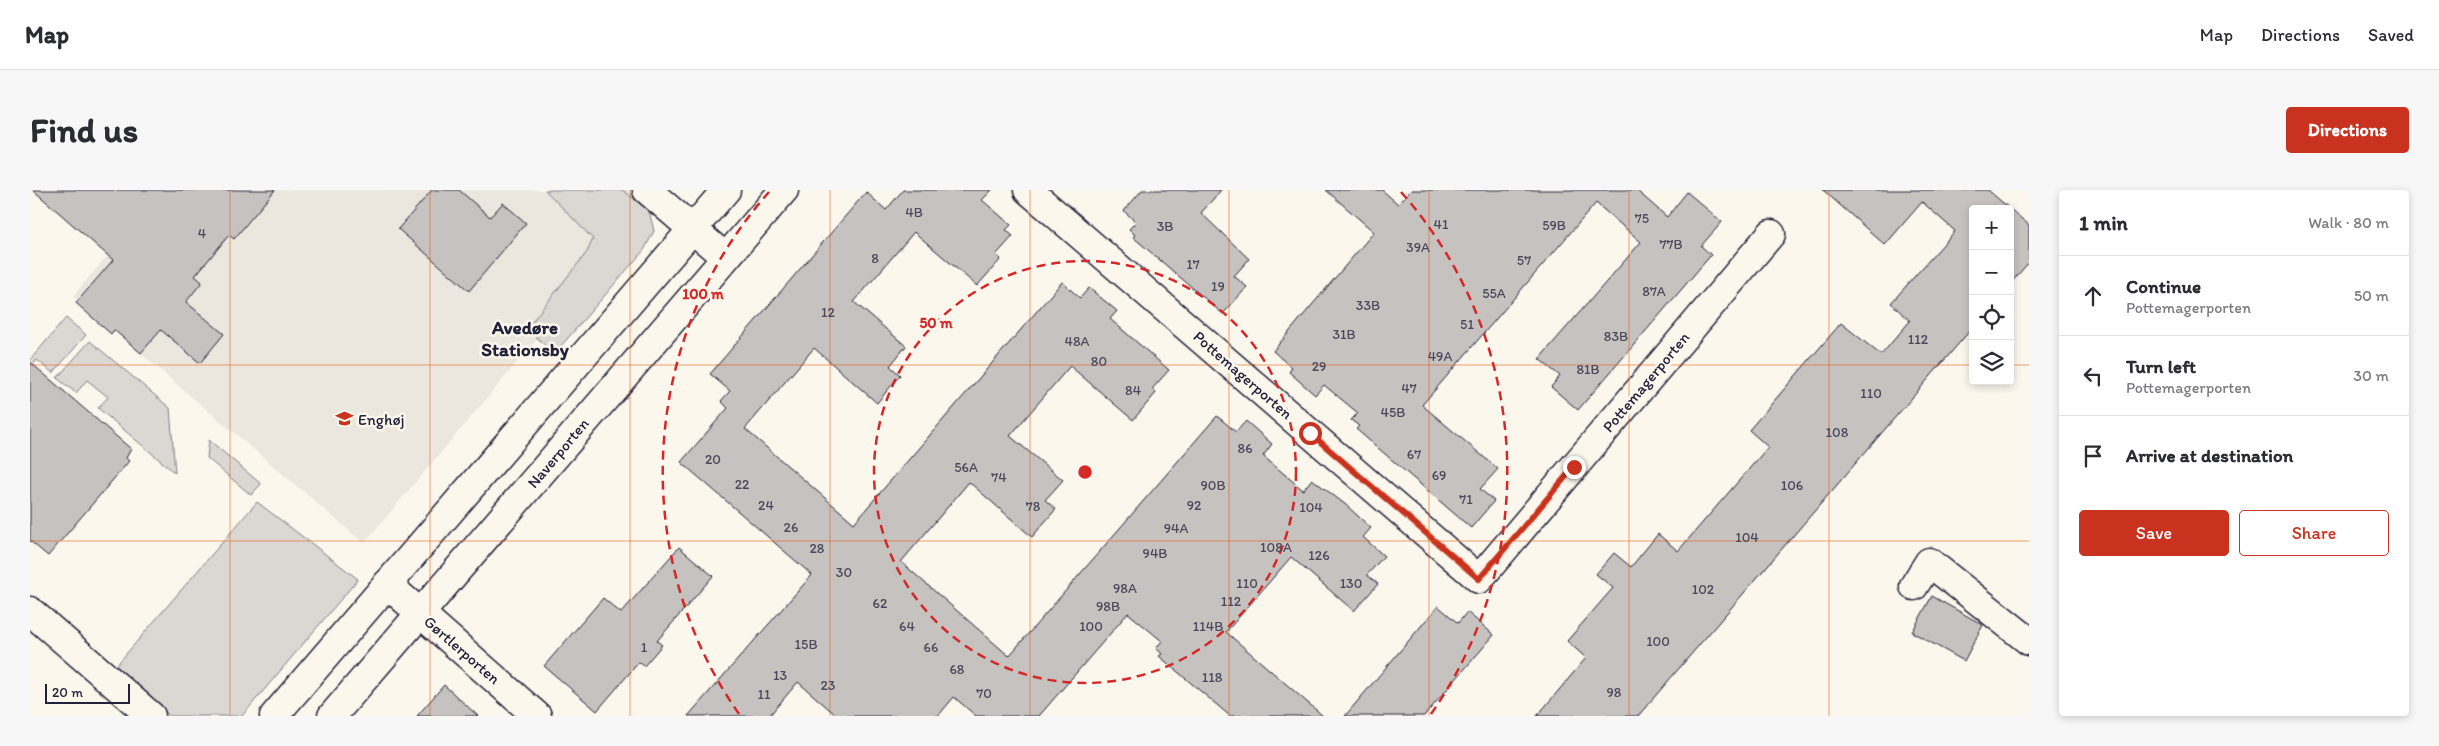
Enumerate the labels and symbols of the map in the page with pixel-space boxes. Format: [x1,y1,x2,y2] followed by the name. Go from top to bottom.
[905,204,923,221] house number: 4B
[1635,210,1649,227] house number: 75
[1434,216,1449,233] house number: 41
[1542,217,1566,234] house number: 59B
[1157,218,1173,235] house number: 3B
[198,225,207,242] house number: 4
[1660,236,1682,253] house number: 77B
[1406,239,1430,256] house number: 39A
[871,250,879,267] house number: 8
[1517,252,1531,269] house number: 57
[1186,256,1200,273] house number: 17
[1211,278,1225,295] house number: 19
[1642,283,1666,300] house number: 87A
[682,285,724,303] text: 100 m
[1482,285,1506,302] house number: 55A
[1356,297,1380,314] house number: 33B
[821,304,836,321] house number: 12
[919,314,953,332] text: 50 m
[481,316,570,361] district label: Avedøre Stationsby
[1460,316,1474,333] house number: 51
[1332,326,1356,343] house number: 31B
[1190,327,1296,423] street label: Pottemagerporten
[1599,328,1693,436] street label: Pottemagerporten
[1604,328,1628,345] house number: 83B
[1908,331,1929,348] house number: 112
[1064,333,1090,350] house number: 48A
[1428,348,1452,365] house number: 49A
[1091,353,1107,370] house number: 80
[1312,358,1326,375] house number: 29
[1576,361,1600,378] house number: 81B
[1401,380,1417,397] house number: 47
[1125,382,1142,399] house number: 84
[1860,385,1882,402] house number: 110
[1381,404,1405,421] house number: 45B
[334,409,354,429] school or university icon: Enghøj
[358,410,405,429] place label: Enghøj
[523,414,593,492] street label: Naverporten
[1299,422,1322,445] route start
[1826,424,1849,441] house number: 108
[1237,440,1253,457] house number: 86
[1407,446,1421,463] house number: 67
[705,451,721,468] house number: 20
[1563,456,1586,479] route end
[954,459,978,476] house number: 56A
[1076,463,1094,481] centre of rings
[1432,467,1446,484] house number: 69
[991,469,1007,486] house number: 74
[735,476,750,493] house number: 22
[1201,477,1226,494] house number: 90B
[1781,477,1803,494] house number: 106
[1459,491,1473,508] house number: 71
[758,497,774,514] house number: 24
[1187,497,1202,514] house number: 92
[1026,498,1041,515] house number: 78
[1299,499,1323,516] house number: 104
[784,519,798,536] house number: 26
[1164,520,1188,537] house number: 94A
[1735,529,1759,546] house number: 104
[1260,539,1292,556] house number: 108A
[809,540,825,557] house number: 28
[1143,545,1167,562] house number: 94B
[1308,547,1330,564] house number: 126
[836,564,852,581] house number: 30
[1236,575,1258,592] house number: 110
[1340,575,1362,592] house number: 130
[1113,580,1137,597] house number: 98A
[1692,581,1715,598] house number: 102
[1221,593,1242,610] house number: 112
[873,595,888,612] house number: 62
[1096,598,1120,615] house number: 98B
[420,612,504,689] street label: Gørtlerporten
[899,618,915,635] house number: 64
[1079,618,1103,635] house number: 100
[1193,618,1223,635] house number: 114B
[1646,633,1670,650] house number: 100
[795,636,817,653] house number: 15B
[641,639,648,656] house number: 1
[924,639,938,656] house number: 66
[949,661,965,678] house number: 68
[773,667,787,684] house number: 13
[1202,669,1223,686] house number: 118
[821,677,836,694] house number: 23
[45,681,130,704] scale bar
[1607,684,1622,701] house number: 98
[976,685,992,702] house number: 70
[758,686,771,703] house number: 11

